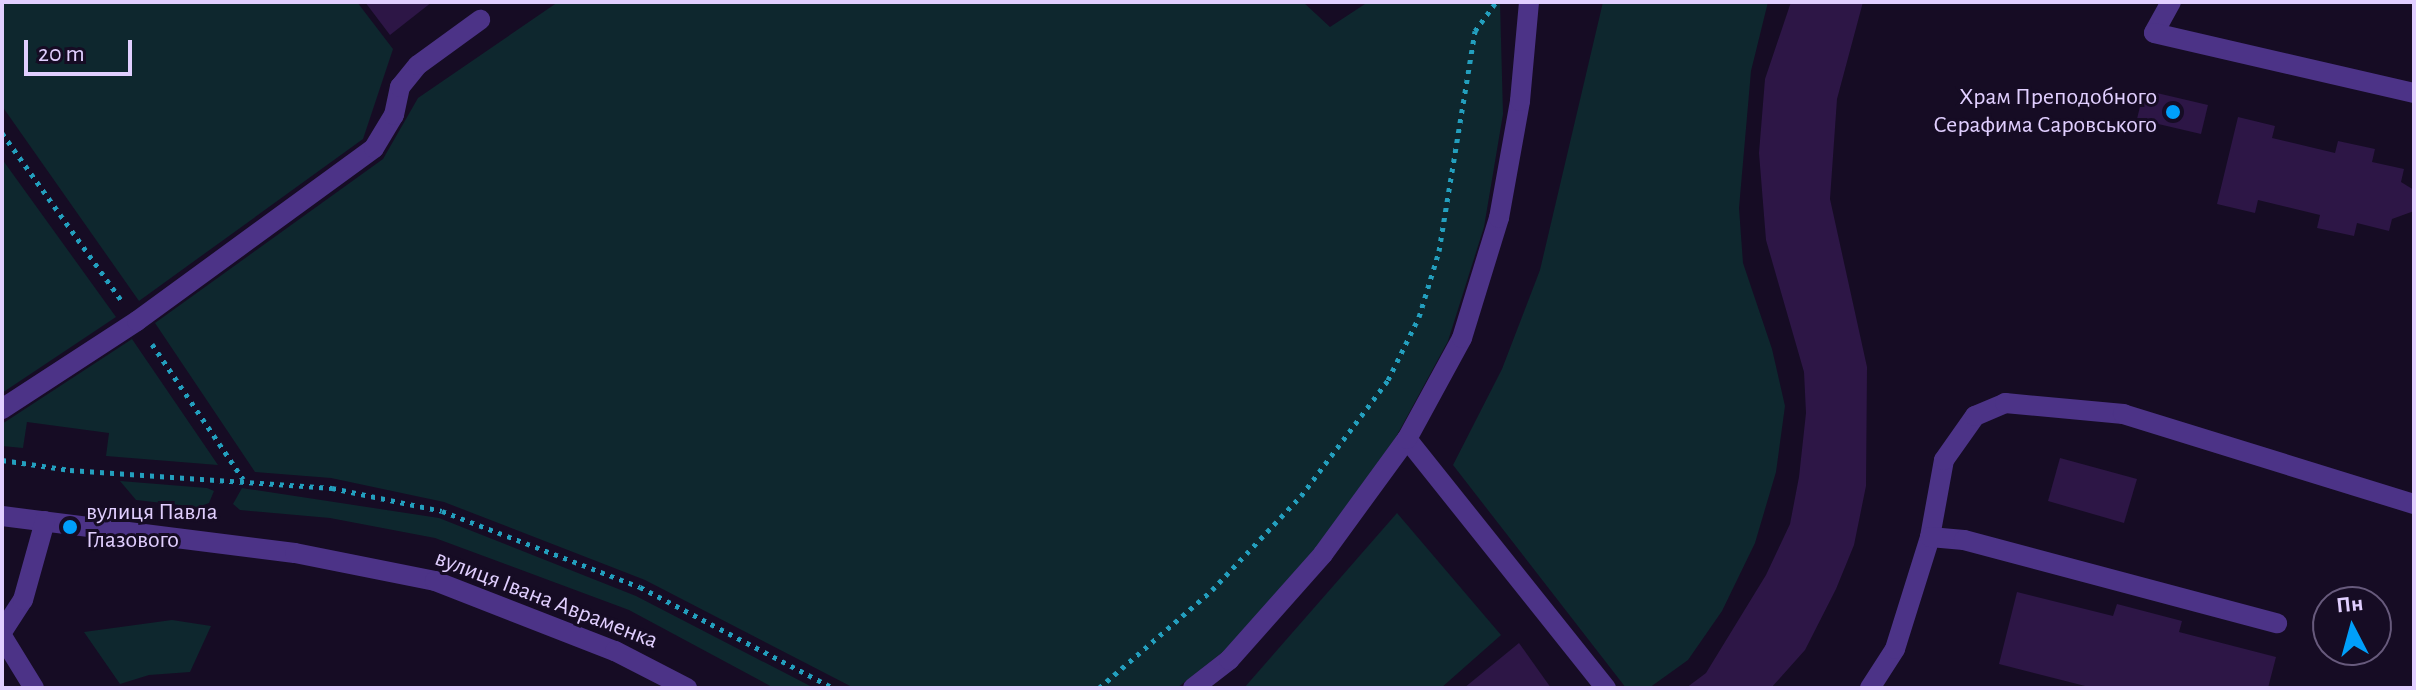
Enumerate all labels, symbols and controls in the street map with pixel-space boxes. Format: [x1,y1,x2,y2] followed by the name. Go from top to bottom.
[28,24,136,74] scale bar
[38,42,85,66] text: 20 m
[1933,84,2157,140] place label: Храм Преподобного Серафима Саровського
[2164,103,2182,121] marker: Храм Преподобного Серафима Саровського
[86,499,218,555] place label: вулиця Павла Глазового
[61,518,79,536] marker: вулиця Павла Глазового
[430,544,662,656] street label: вулиця Івана Авраменка
[2312,586,2392,666] north arrow
[2335,592,2364,616] text: Пн

